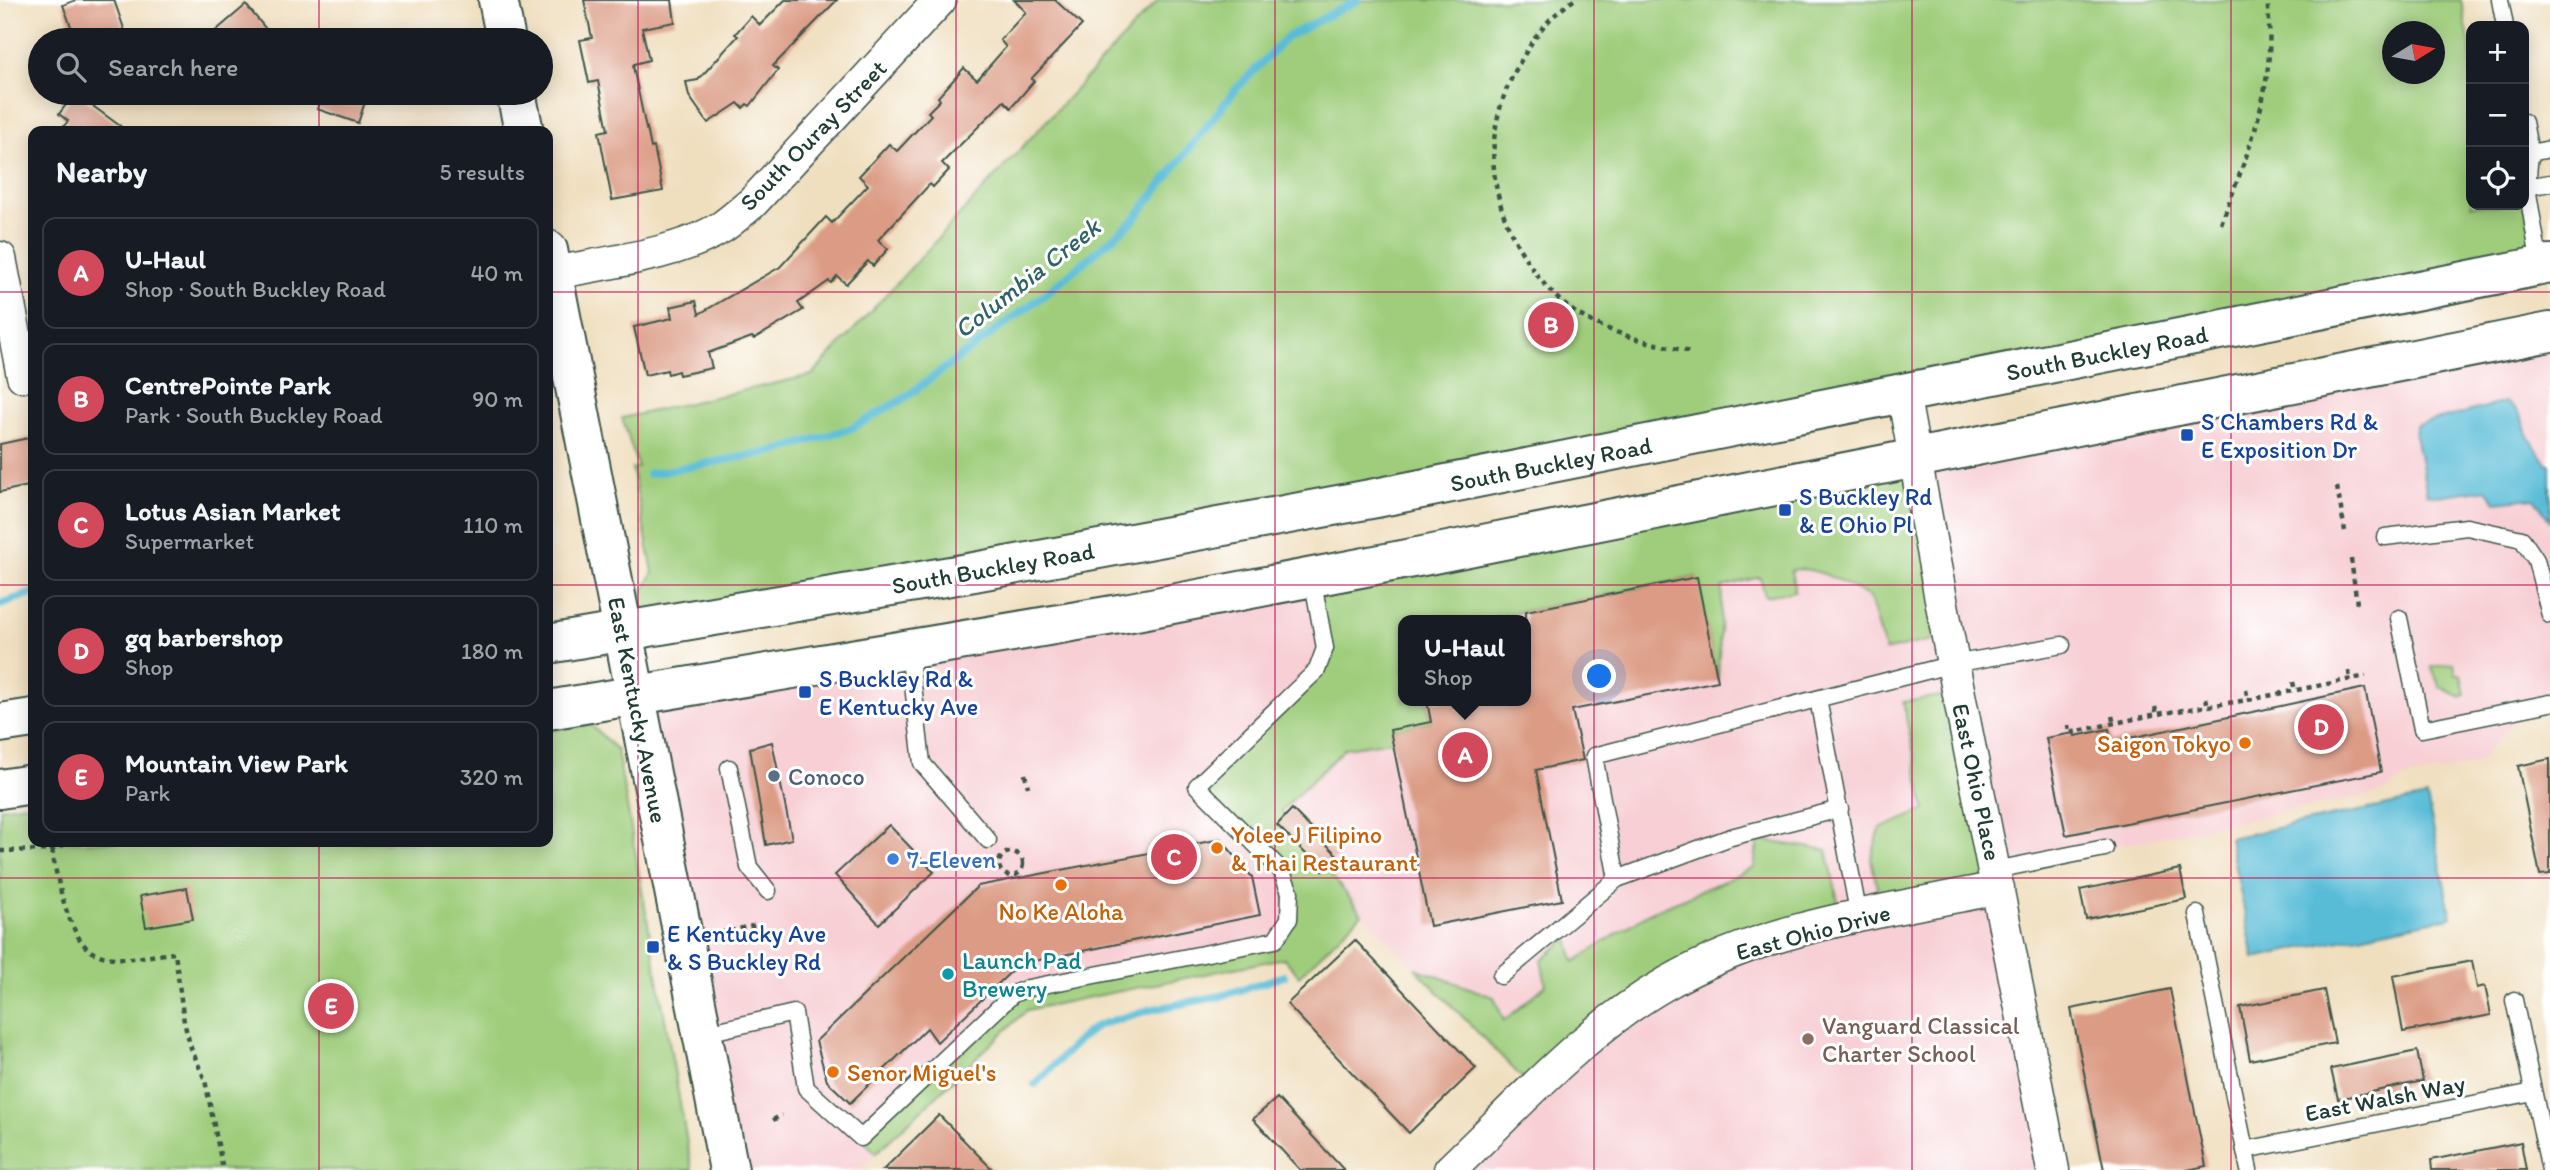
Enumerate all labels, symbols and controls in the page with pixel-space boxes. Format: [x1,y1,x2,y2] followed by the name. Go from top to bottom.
[2382,21,2445,84] north arrow
[2466,21,2529,210] map controls
[2466,21,2529,84] button: +
[28,28,553,105] search box
[52,48,90,86] icon: search
[108,51,238,83] text: Search here
[734,53,892,217] street label: South Ouray Street
[2466,84,2529,147] button: −
[2466,147,2529,210] button: locate
[56,153,147,190] text: Nearby
[439,158,525,186] text: 5 results
[947,210,1108,345] water label: Columbia Creek
[125,243,206,275] text: U-Haul
[74,259,88,287] text: A
[470,259,523,287] text: 40 m
[125,275,386,303] text: Shop · South Buckley Road
[1528,299,1574,351] pin: B
[2004,319,2210,387] street label: South Buckley Road
[125,369,331,401] text: CentrePointe Park
[74,385,88,413] text: B
[472,385,523,413] text: 90 m
[125,401,383,429] text: Park · South Buckley Road
[2201,407,2379,464] place label: S Chambers Rd & E Exposition Dr
[2179,427,2195,443] marker: S Chambers Rd & E Exposition Dr
[1448,430,1654,498] street label: South Buckley Road
[1799,482,1932,539] place label: S Buckley Rd & E Ohio Pl
[125,495,341,527] text: Lotus Asian Market
[1777,502,1793,518] marker: S Buckley Rd & E Ohio Pl
[74,511,88,539] text: C
[463,511,523,539] text: 110 m
[125,527,254,555] text: Supermarket
[889,536,1097,600] street label: South Buckley Road
[602,594,674,826] street label: East Kentucky Avenue
[1398,615,1531,706] popup
[125,621,283,653] text: gq barbershop
[1424,631,1505,663] text: U-Haul
[73,637,89,665] text: D
[461,637,523,665] text: 180 m
[125,653,173,681] text: Shop
[1582,659,1616,693] your location
[1424,663,1473,691] text: Shop
[819,664,978,721] place label: S Buckley Rd & E Kentucky Ave
[797,684,813,700] marker: S Buckley Rd & E Kentucky Ave
[1946,701,2008,863] street label: East Ohio Place
[2298,701,2344,753] pin: D
[1442,729,1488,781] pin: A
[2097,729,2231,758] place label: Saigon Tokyo
[2237,735,2253,751] marker: Saigon Tokyo
[125,747,348,779] text: Mountain View Park
[788,762,865,791] place label: Conoco
[75,763,87,791] text: E
[460,763,523,791] text: 320 m
[766,768,782,784] marker: Conoco
[125,779,170,807] text: Park
[1231,820,1418,877] place label: Yolee J Filipino & Thai Restaurant
[1151,831,1197,883] pin: C
[1209,840,1225,856] marker: Yolee J Filipino & Thai Restaurant
[907,845,997,874] place label: 7-Eleven
[885,851,901,867] marker: 7-Eleven
[1053,877,1069,893] marker: No Ke Aloha
[999,897,1124,926] place label: No Ke Aloha
[1733,897,1893,967] street label: East Ohio Drive
[667,919,826,976] place label: E Kentucky Ave & S Buckley Rd
[645,939,661,955] marker: E Kentucky Ave & S Buckley Rd
[962,946,1082,1003] place label: Launch Pad Brewery
[940,966,956,982] marker: Launch Pad Brewery
[308,980,354,1032] pin: E
[1822,1011,2020,1068] place label: Vanguard Classical Charter School
[1800,1031,1816,1047] marker: Vanguard Classical Charter School
[847,1058,997,1087] place label: Senor Miguel's
[825,1064,841,1080] marker: Senor Miguel's
[2302,1068,2468,1128] street label: East Walsh Way

